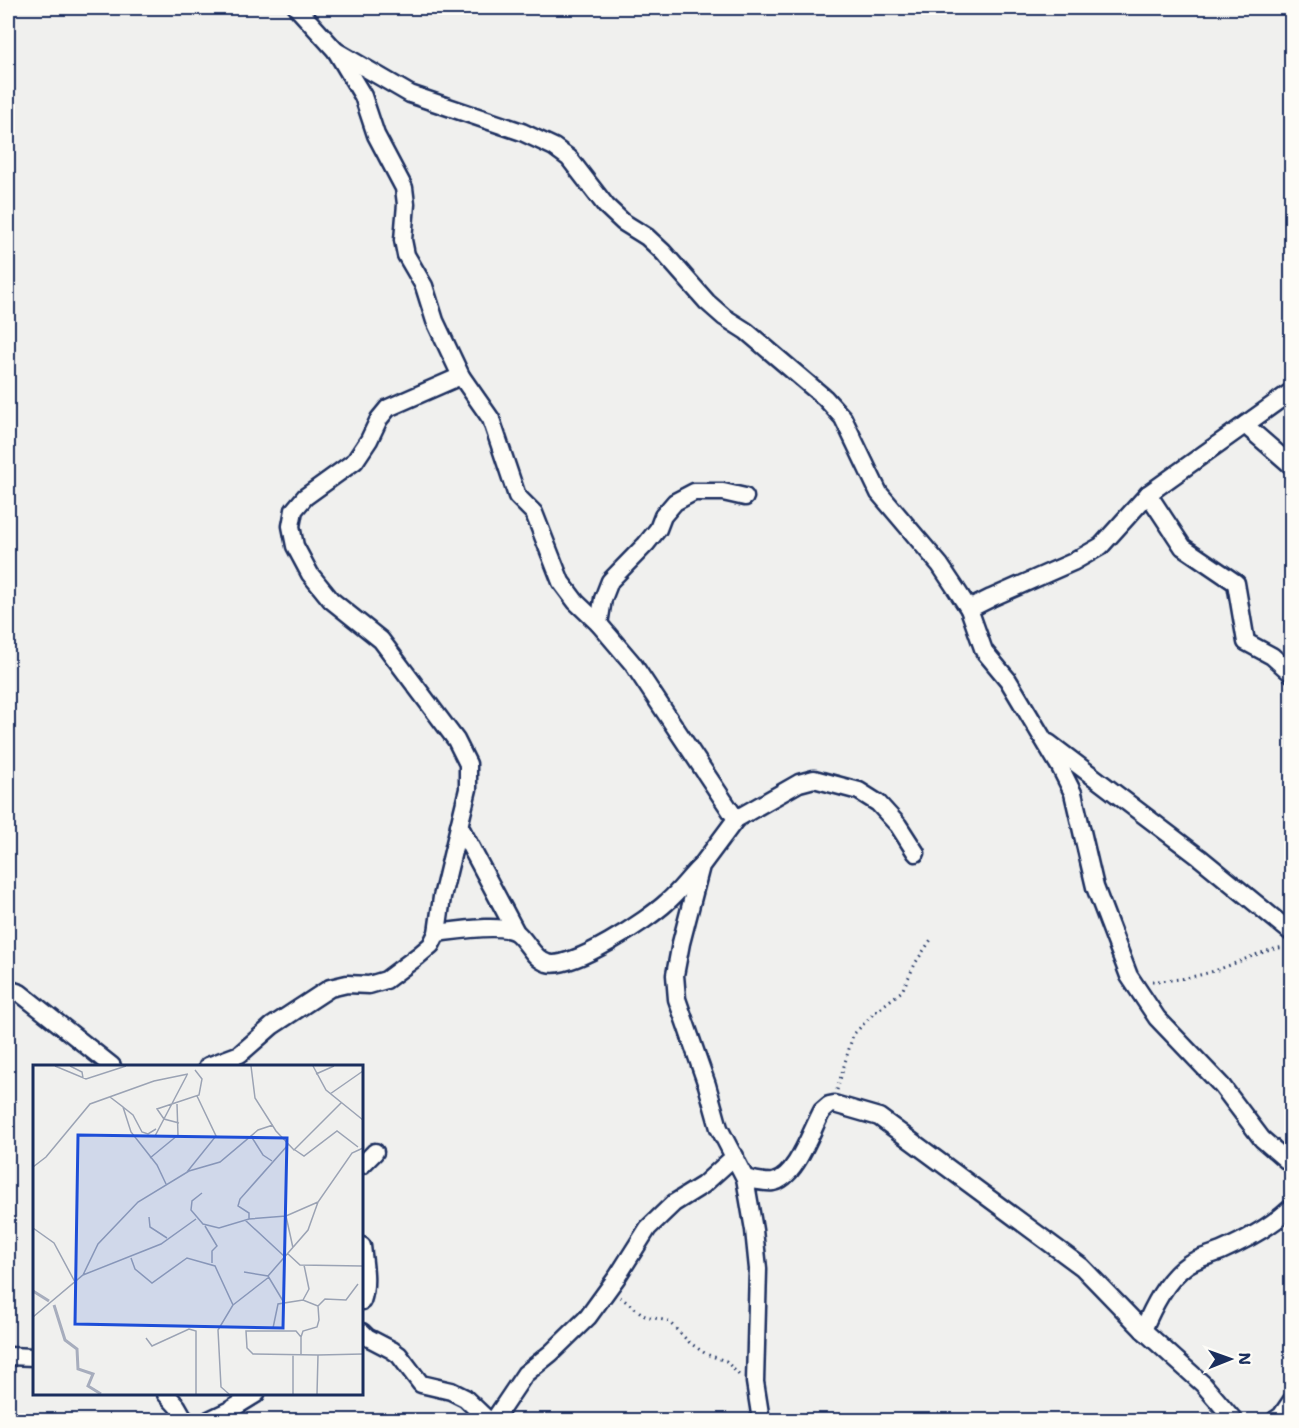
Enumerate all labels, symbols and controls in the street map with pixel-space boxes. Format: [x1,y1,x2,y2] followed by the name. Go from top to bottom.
[33,1065,363,1395] inset map
[1200,1329,1260,1389] north arrow
[1234,1352,1255,1365] text: N

